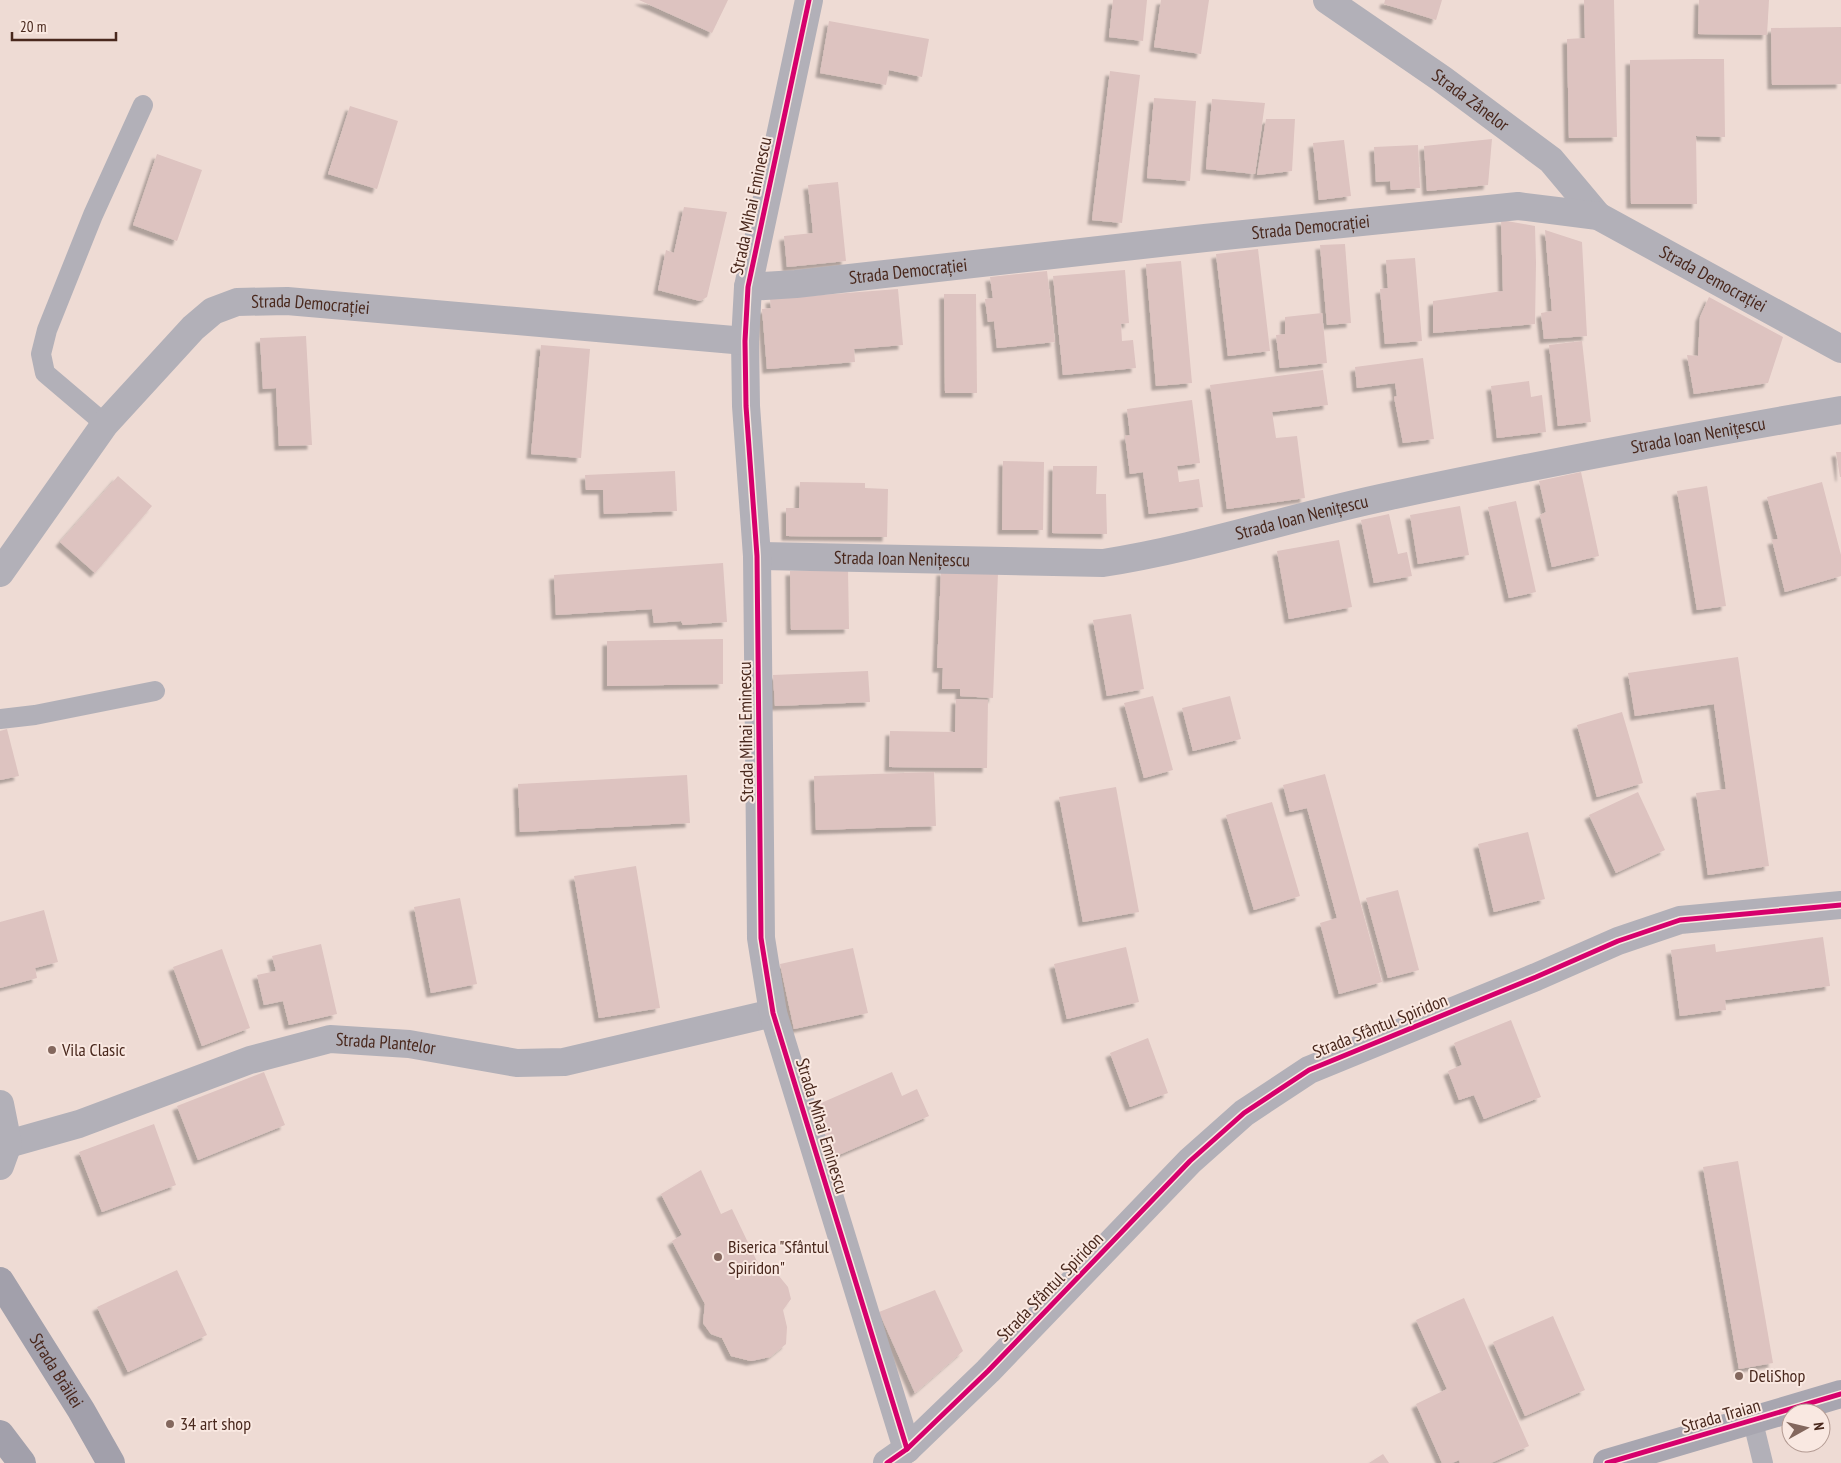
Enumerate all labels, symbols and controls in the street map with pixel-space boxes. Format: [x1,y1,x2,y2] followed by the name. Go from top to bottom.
[12,10,116,42] scale bar
[20,17,46,36] text: 20 m
[1428,64,1514,136] street label: Strada Zânelor
[725,135,776,277] street label: Strada Mihai Eminescu
[1250,209,1371,244] street label: Strada Democrației
[1656,240,1771,317] street label: Strada Democrației
[848,253,968,289] street label: Strada Democrației
[251,289,371,319] street label: Strada Democrației
[1629,411,1767,459] street label: Strada Ioan Nenițescu
[1233,489,1370,545] street label: Strada Ioan Nenițescu
[834,546,970,571] street label: Strada Ioan Nenițescu
[733,661,758,803] street label: Strada Mihai Eminescu
[1309,988,1451,1063] street label: Strada Sfântul Spiridon
[335,1027,438,1060] street label: Strada Plantelor
[61,1038,126,1061] place label: Vila Clasic
[46,1044,58,1056] marker: Vila Clasic
[791,1055,854,1197] street label: Strada Mihai Eminescu
[992,1227,1108,1346] street label: Strada Sfântul Spiridon
[728,1235,829,1279] place label: Biserica "Sfântul Spiridon"
[712,1251,724,1263] marker: Biserica "Sfântul Spiridon"
[25,1329,89,1412] street label: Strada Brăilei
[1749,1364,1805,1387] place label: DeliShop
[1733,1370,1745,1382] marker: DeliShop
[1679,1393,1763,1438] street label: Strada Traian
[1781,1403,1831,1453] north arrow
[180,1412,251,1435] place label: 34 art shop
[164,1418,176,1430] marker: 34 art shop
[1809,1421,1828,1431] text: N

